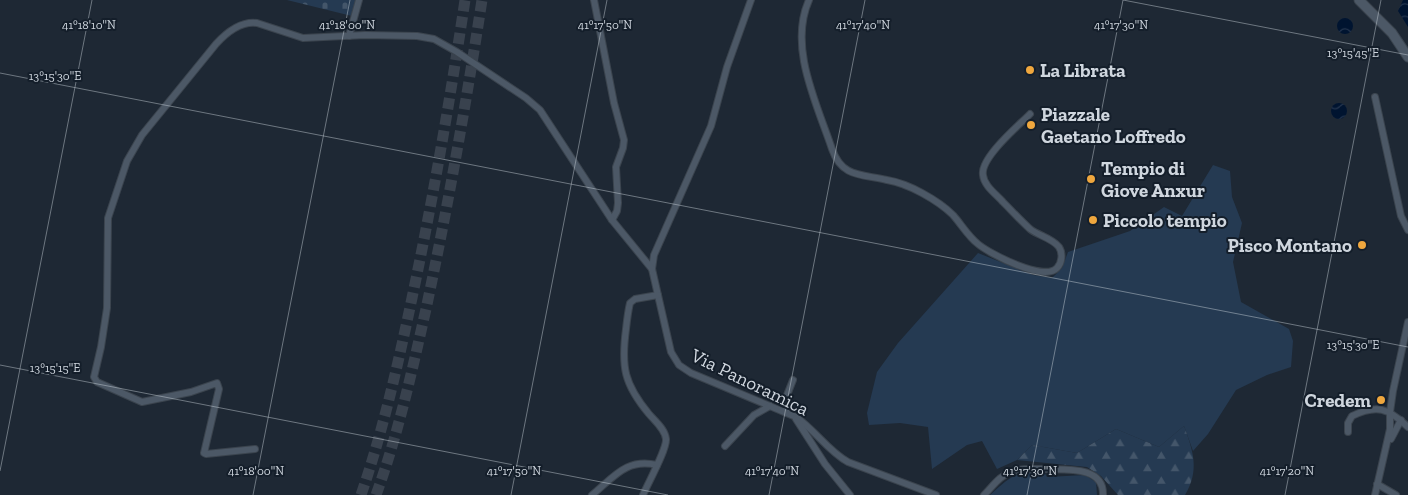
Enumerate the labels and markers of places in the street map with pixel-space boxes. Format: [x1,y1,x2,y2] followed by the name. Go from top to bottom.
[1040,59,1126,82] place label: La Librata
[1024,64,1036,76] marker: La Librata
[1041,103,1186,148] place label: Piazzale Gaetano Loffredo
[1025,119,1037,131] marker: Piazzale Gaetano Loffredo
[1101,157,1206,202] place label: Tempio di Giove Anxur
[1085,173,1097,185] marker: Tempio di Giove Anxur
[1103,209,1227,232] place label: Piccolo tempio
[1087,214,1099,226] marker: Piccolo tempio
[1227,234,1352,257] place label: Pisco Montano
[1356,239,1368,251] marker: Pisco Montano
[1305,389,1371,412] place label: Credem
[1375,394,1387,406] marker: Credem

